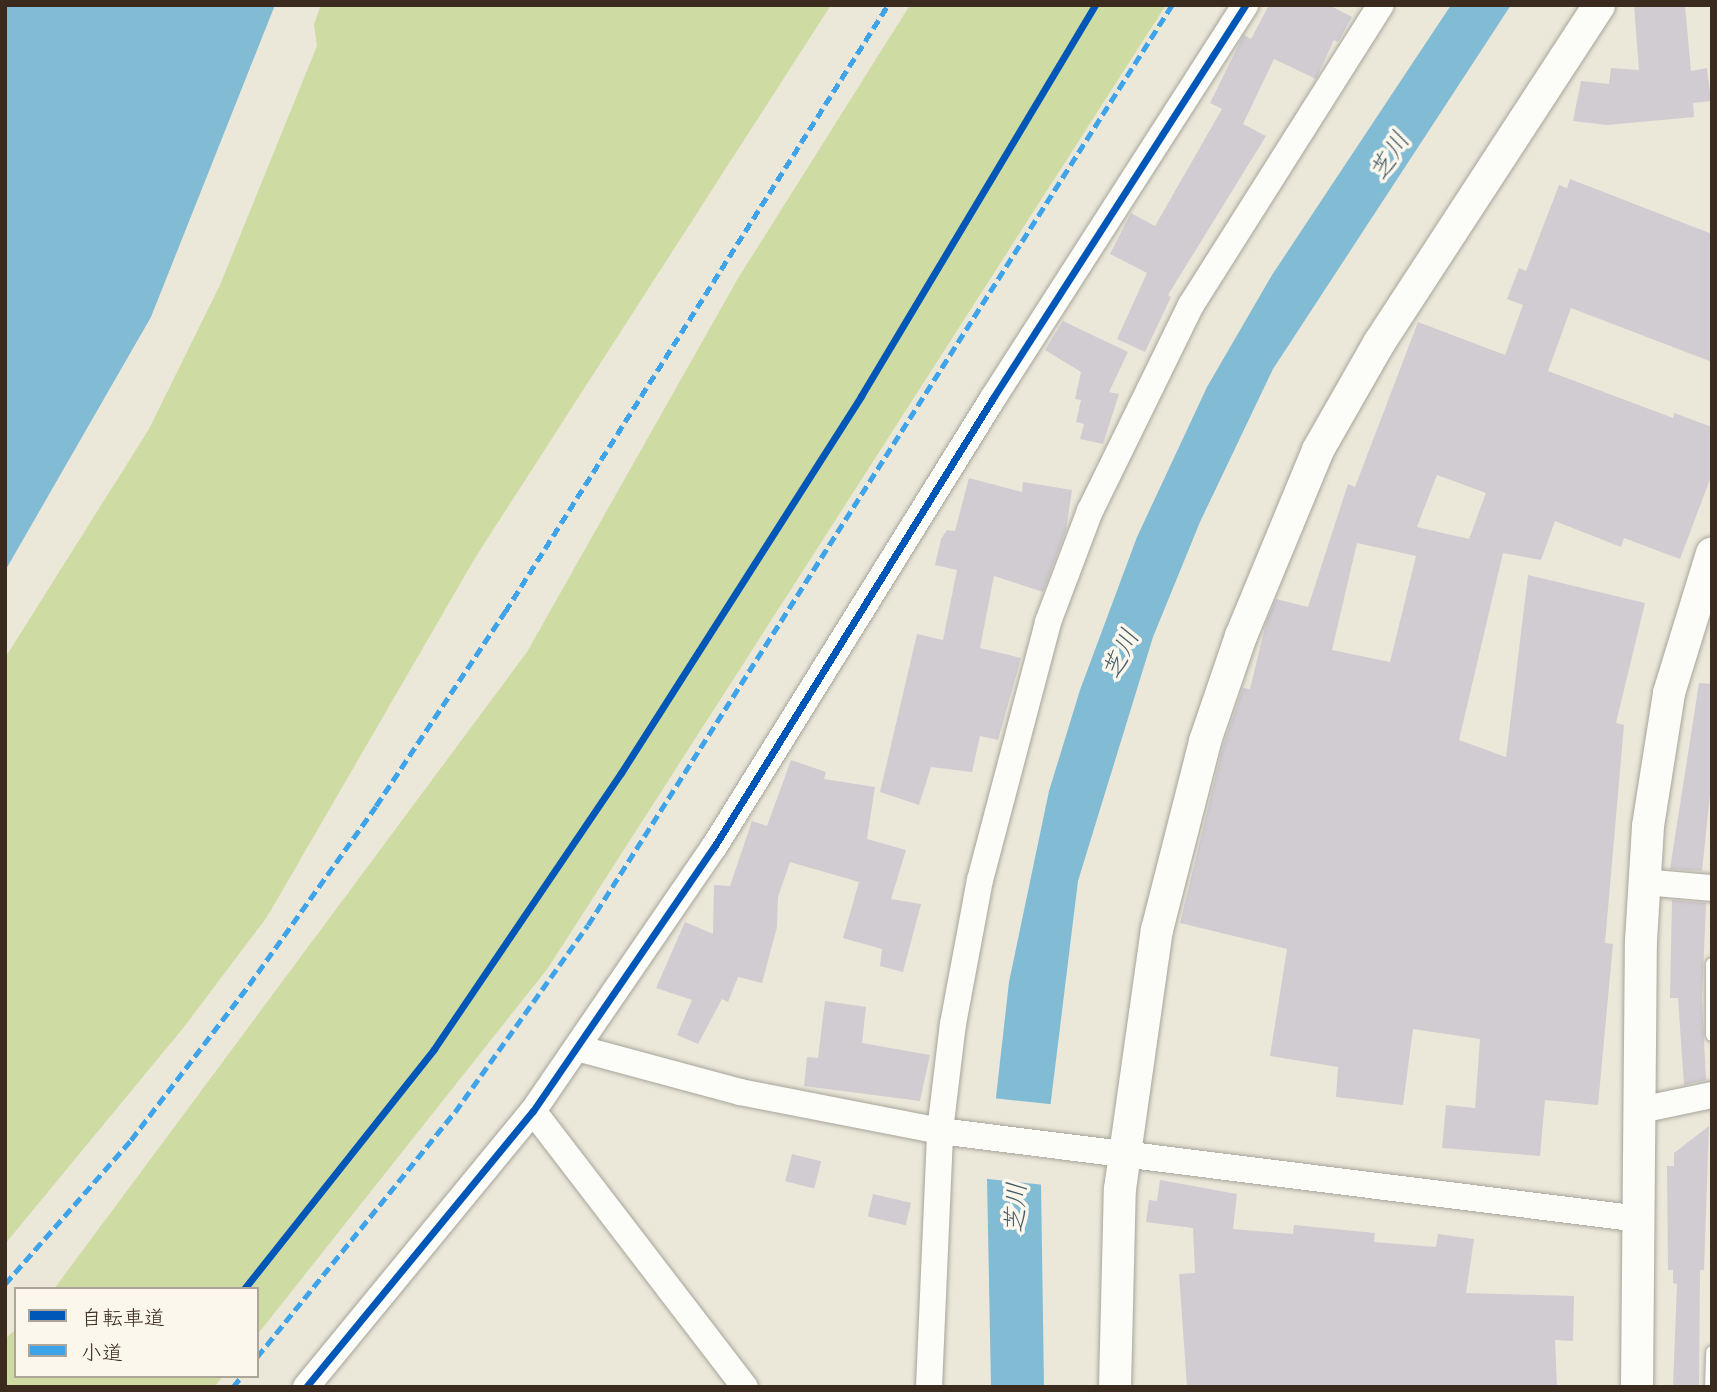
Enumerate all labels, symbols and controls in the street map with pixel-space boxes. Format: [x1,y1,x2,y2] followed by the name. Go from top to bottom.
[1362,126,1416,186] water label: 芝川
[1095,624,1145,684] water label: 芝川
[998,1181,1032,1235] water label: 芝川
[14,1287,259,1378] legend
[81,1303,165,1330] text: 自転車道
[81,1338,123,1365] text: 小道

